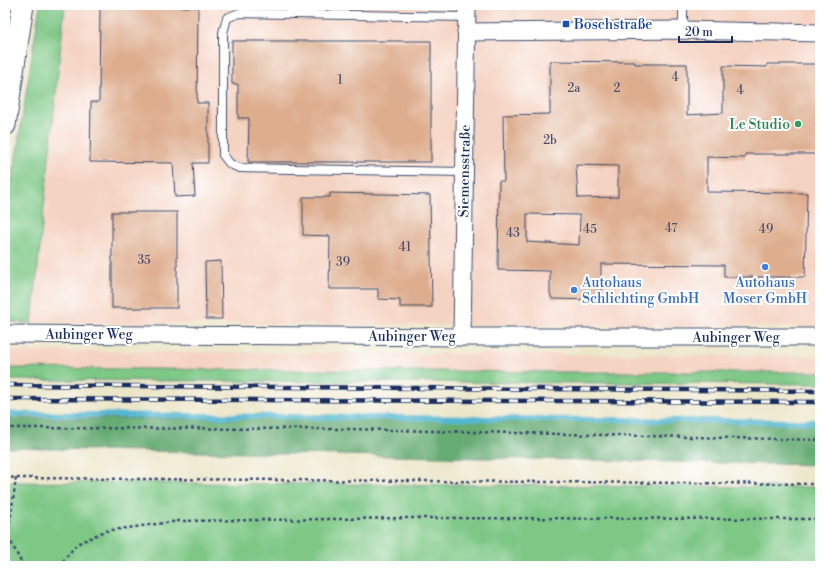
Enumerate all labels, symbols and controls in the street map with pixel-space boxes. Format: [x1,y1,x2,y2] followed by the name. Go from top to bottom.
[573,16,652,34] place label: Boschstraße
[679,18,732,44] scale bar
[561,19,571,29] marker: Boschstraße
[685,25,713,40] text: 20 m
[671,70,679,85] house number: 4
[337,73,343,88] house number: 1
[568,81,581,96] house number: 2a
[614,81,621,96] house number: 2
[736,83,744,98] house number: 4
[729,116,790,134] place label: Le Studio
[793,119,803,129] marker: Le Studio
[455,124,475,218] street label: Siemensstraße
[543,133,557,148] house number: 2b
[665,221,677,236] house number: 47
[583,222,597,237] house number: 45
[759,222,773,237] house number: 49
[506,226,520,241] house number: 43
[399,240,412,255] house number: 41
[137,253,151,268] house number: 35
[336,255,350,270] house number: 39
[760,262,770,272] marker: Autohaus Moser GmbH
[581,274,700,308] place label: Autohaus Schlichting GmbH
[723,274,808,308] place label: Autohaus Moser GmbH
[569,285,579,295] marker: Autohaus Schlichting GmbH
[44,326,134,344] street label: Aubinger Weg
[367,328,457,346] street label: Aubinger Weg
[691,329,781,347] street label: Aubinger Weg

